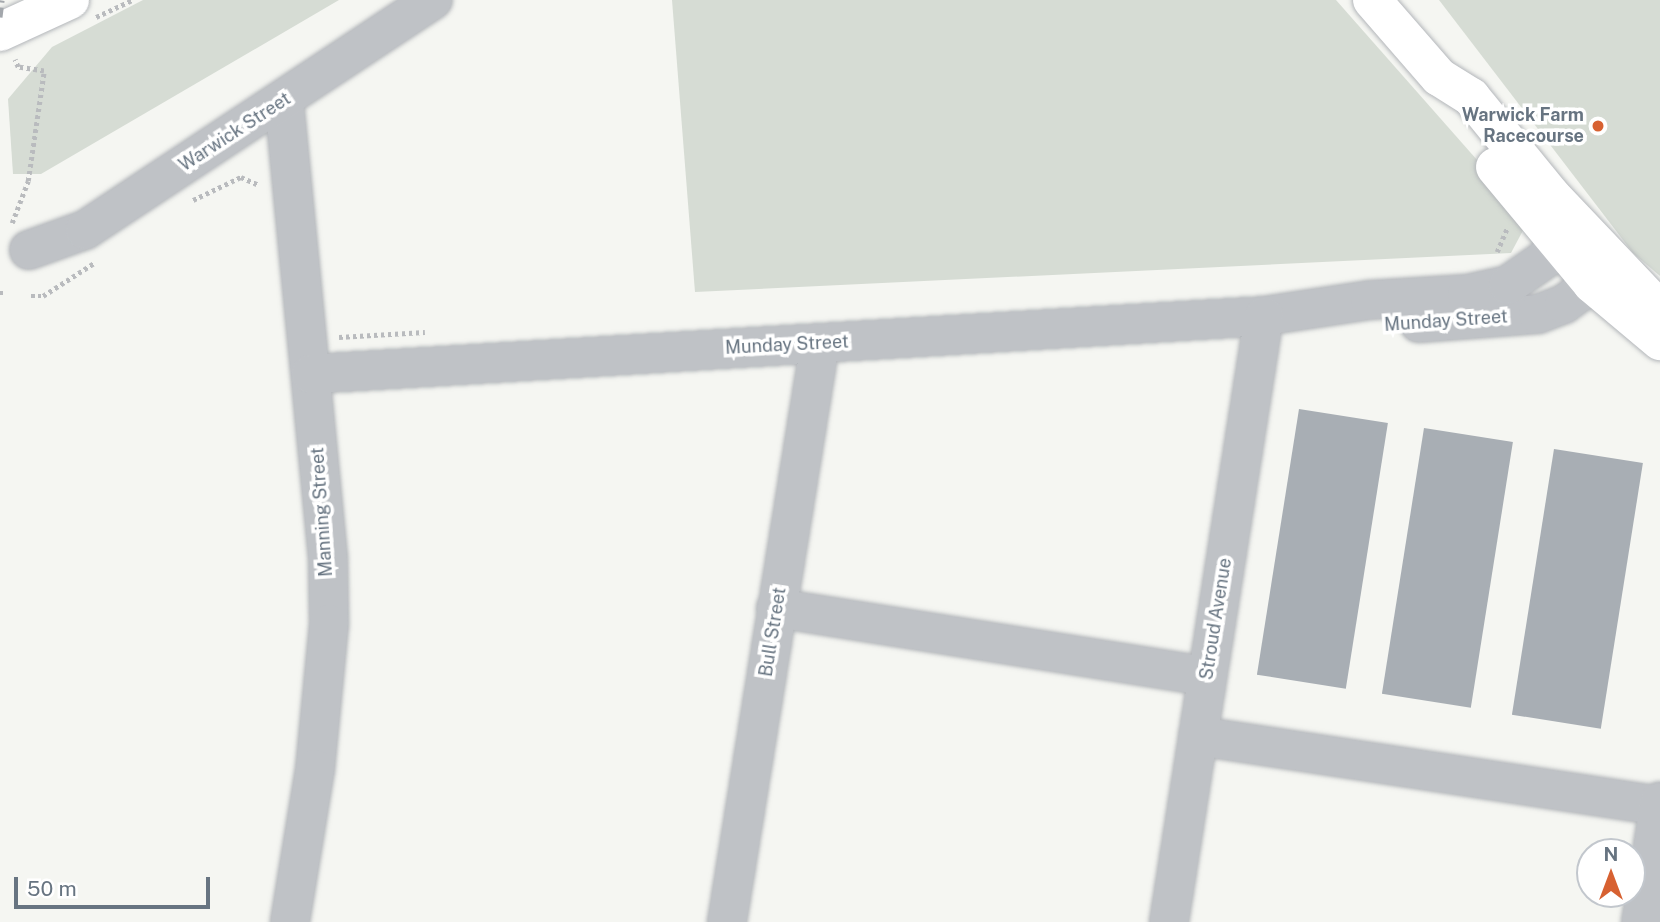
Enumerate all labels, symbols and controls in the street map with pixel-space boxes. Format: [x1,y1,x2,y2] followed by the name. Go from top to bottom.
[175,88,295,176] street label: Warwick Street
[1462,105,1584,148] place label: Warwick Farm Racecourse
[1590,118,1606,134] marker: Warwick Farm Racecourse
[1383,306,1509,336] street label: Munday Street
[725,331,849,359] street label: Munday Street
[307,447,337,577] street label: Manning Street
[1196,557,1236,681] street label: Stroud Avenue
[755,586,791,678] street label: Bull Street
[1576,838,1646,908] north arrow
[1604,843,1618,865] text: N
[18,862,214,906] scale bar
[27,876,77,901] text: 50 m

